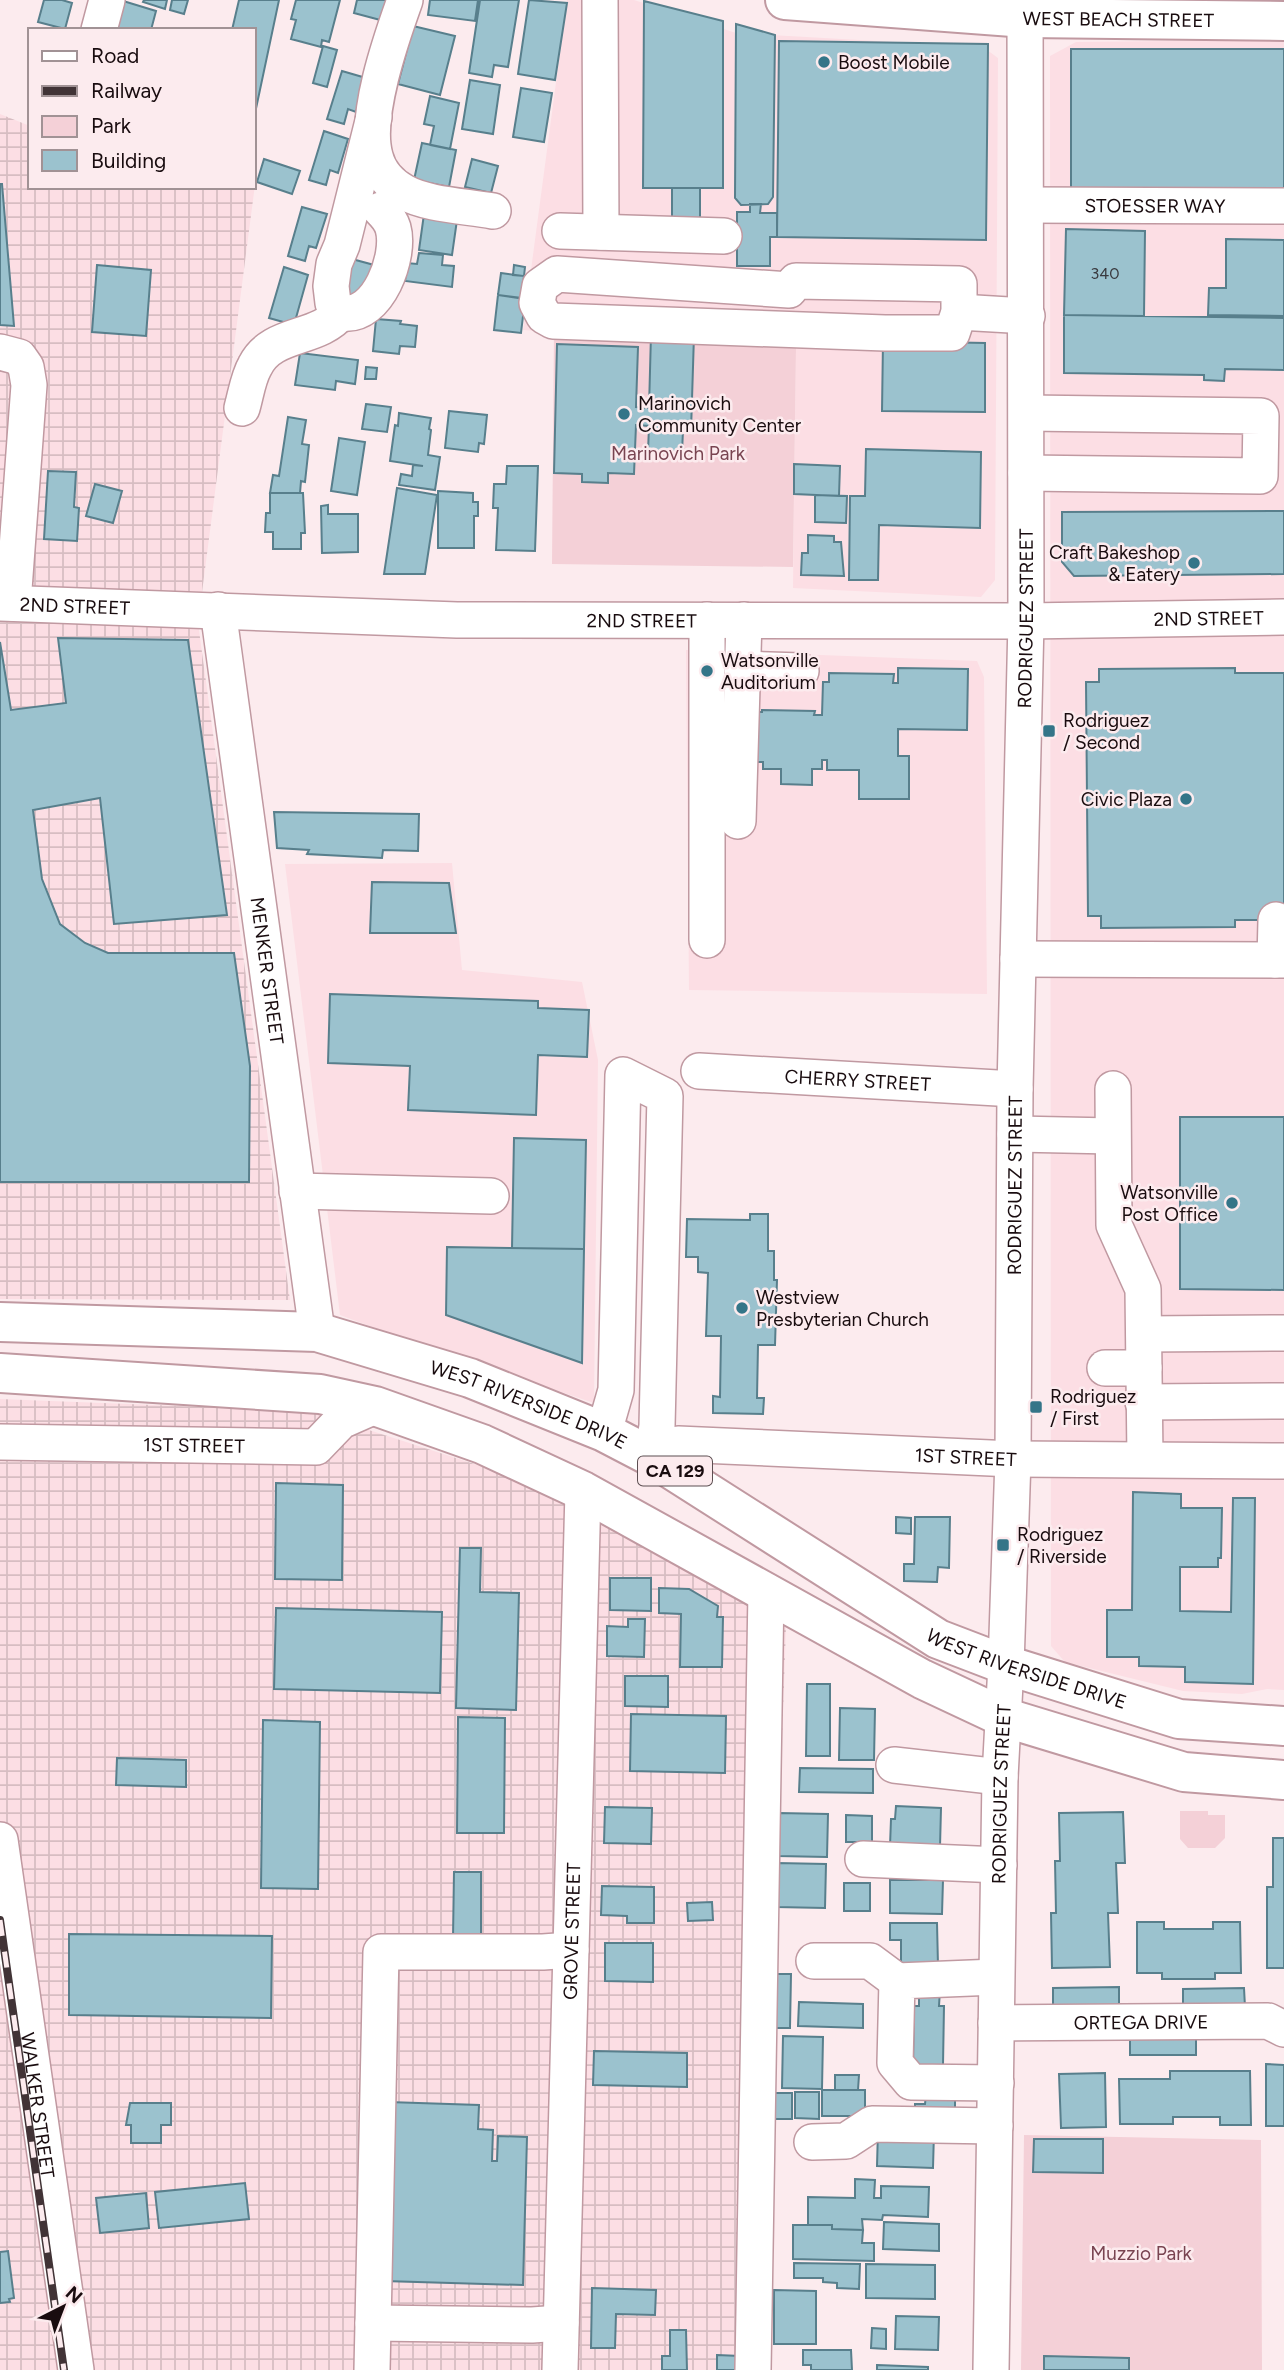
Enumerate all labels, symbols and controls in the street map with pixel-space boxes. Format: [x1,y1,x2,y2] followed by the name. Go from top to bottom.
[1022,7,1215,32] street label: WEST BEACH STREET
[28,28,256,189] legend
[91,43,139,68] text: Road
[838,51,950,74] place label: Boost Mobile
[816,54,832,70] marker: Boost Mobile
[91,78,162,103] text: Railway
[91,113,132,138] text: Park
[91,148,166,173] text: Building
[1084,194,1226,218] street label: STOESSER WAY
[1091,264,1119,283] house number: 340
[638,392,802,437] place label: Marinovich Community Center
[616,406,632,422] marker: Marinovich Community Center
[611,442,746,465] park label: Marinovich Park
[1013,528,1038,709] street label: RODRIGUEZ STREET
[1049,541,1180,586] place label: Craft Bakeshop & Eatery
[1186,555,1202,571] marker: Craft Bakeshop & Eatery
[19,593,131,620] street label: 2ND STREET
[1153,606,1264,631] street label: 2ND STREET
[587,609,697,632] street label: 2ND STREET
[721,649,819,694] place label: Watsonville Auditorium
[699,663,715,679] marker: Watsonville Auditorium
[1063,709,1149,754] place label: Rodriguez / Second
[1041,723,1057,739] marker: Rodriguez / Second
[1081,788,1172,811] place label: Civic Plaza
[1178,791,1194,807] marker: Civic Plaza
[245,896,289,1046] street label: MENKER STREET
[784,1065,932,1096] street label: CHERRY STREET
[1003,1095,1027,1275] street label: RODRIGUEZ STREET
[1120,1181,1218,1226] place label: Watsonville Post Office
[1224,1195,1240,1211] marker: Watsonville Post Office
[756,1286,929,1331] place label: Westview Presbyterian Church
[734,1300,750,1316] marker: Westview Presbyterian Church
[427,1356,631,1454] street label: WEST RIVERSIDE DRIVE
[1050,1385,1136,1430] place label: Rodriguez / First
[1028,1399,1044,1415] marker: Rodriguez / First
[143,1433,246,1458] street label: 1ST STREET
[914,1444,1017,1471] street label: 1ST STREET
[638,1456,712,1486] road number: CA 129
[1017,1523,1107,1568] place label: Rodriguez / Riverside
[995,1537,1011,1553] marker: Rodriguez / Riverside
[922,1623,1129,1714] street label: WEST RIVERSIDE DRIVE
[987,1703,1016,1884] street label: RODRIGUEZ STREET
[559,1862,585,2000] street label: GROVE STREET
[1074,2010,1208,2034] street label: ORTEGA DRIVE
[16,2031,59,2180] street label: WALKER STREET
[1090,2242,1193,2265] park label: Muzzio Park
[28,2272,98,2342] north arrow
[61,2281,87,2308] text: N

